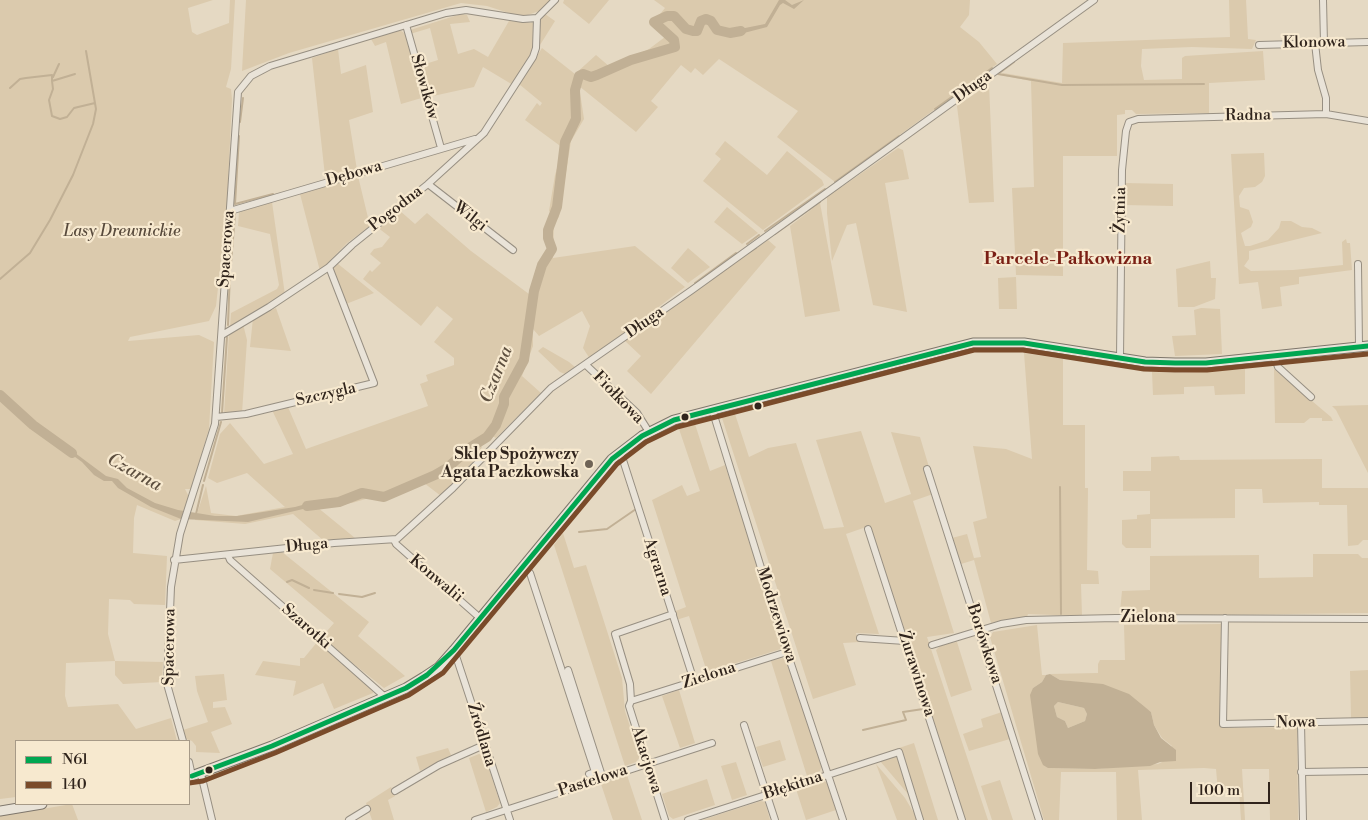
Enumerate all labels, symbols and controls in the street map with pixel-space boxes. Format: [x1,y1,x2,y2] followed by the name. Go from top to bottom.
[1282,33,1346,53] street label: Klonowa
[406,52,442,122] street label: Słowików
[950,67,996,107] street label: Długa
[1225,106,1271,126] street label: Radna
[324,157,384,191] street label: Dębowa
[365,182,427,236] street label: Pogodna
[1111,187,1131,233] street label: Żytnia
[449,198,491,236] street label: Wilgi
[215,210,239,288] street label: Spacerowa
[64,222,180,242] park label: Lasy Drewnickie
[984,249,1152,271] district label: Parcele-Pałkowizna
[622,303,668,343] street label: Długa
[476,344,518,406] water label: Czarna
[588,368,648,428] street label: Fiołkowa
[294,379,358,411] street label: Szczygla
[753,401,763,411] unlabelled marker
[680,412,690,422] unlabelled marker
[441,445,579,483] place label: Sklep Spożywczy Agata Paczkowska
[103,449,165,497] water label: Czarna
[583,458,595,470] marker: Sklep Spożywczy Agata Paczkowska
[285,534,329,558] street label: Długa
[639,536,675,598] street label: Agrarna
[405,551,467,607] street label: Konwalii
[752,565,800,665] street label: Modrzewiowa
[277,600,335,654] street label: Szarotki
[962,602,1006,686] street label: Borówkowa
[160,608,180,686] street label: Spacerowa
[1120,608,1176,628] street label: Zielona
[893,629,939,719] street label: Żurawinowa
[680,658,738,694] street label: Zielona
[462,701,500,769] street label: Źródlana
[1276,713,1316,733] street label: Nowa
[626,724,666,796] street label: Akacjowa
[15,740,190,805] legend
[62,750,88,769] text: N61
[556,761,630,801] street label: Pastelowa
[204,765,214,775] unlabelled marker
[761,767,825,805] street label: Błękitna
[1193,772,1273,804] scale bar
[62,775,87,794] text: 140
[1198,781,1240,800] text: 100 m

